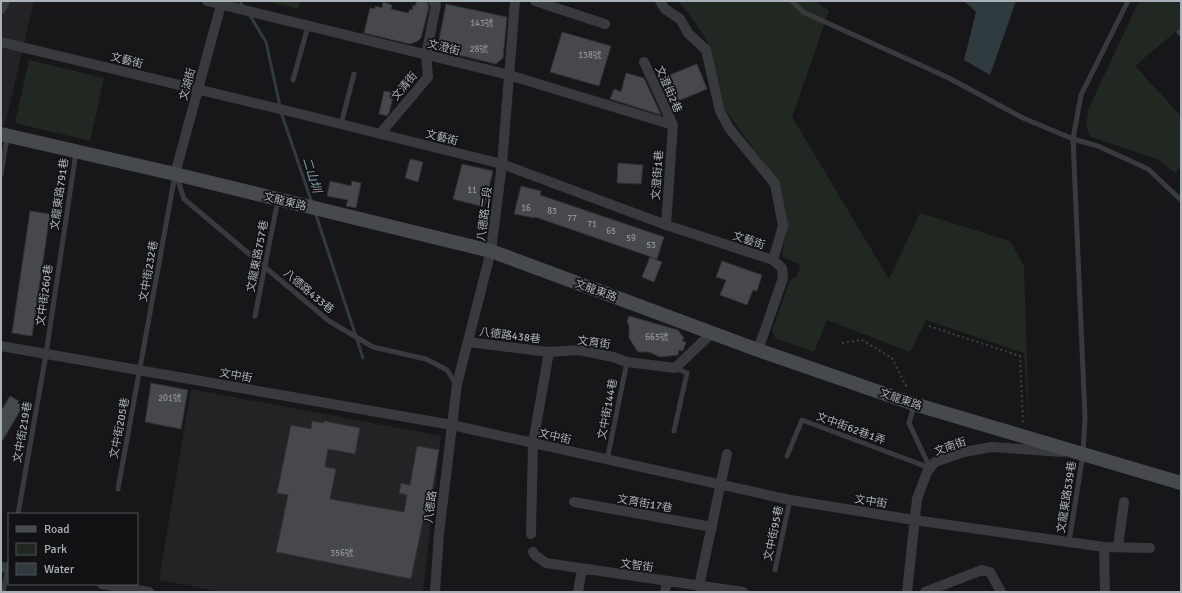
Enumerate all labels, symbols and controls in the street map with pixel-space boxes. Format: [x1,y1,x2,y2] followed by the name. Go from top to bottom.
[470,18,494,29] house number: 143號
[426,37,461,58] street label: 文澄街
[470,44,488,55] house number: 28號
[109,50,144,71] street label: 文藝街
[578,50,602,61] house number: 138號
[652,64,685,115] street label: 文澄街2巷
[177,67,198,102] street label: 文湖街
[389,70,420,103] street label: 文清街
[424,127,459,148] street label: 文藝街
[649,150,666,200] street label: 文澄街1巷
[299,156,325,196] water label: 二山圳
[48,157,71,231] street label: 文龍東路791巷
[467,185,477,196] house number: 11
[475,186,494,242] street label: 八德路二段
[262,190,308,213] street label: 文龍東路
[521,203,531,214] house number: 16
[547,206,557,217] house number: 83
[567,213,577,224] house number: 77
[244,219,271,293] street label: 文龍東路757巷
[587,219,597,230] house number: 71
[606,226,616,237] house number: 65
[731,229,767,252] street label: 文藝街
[626,233,636,244] house number: 59
[137,240,160,303] street label: 文中街232巷
[646,240,656,251] house number: 53
[34,264,55,327] street label: 文中街260巷
[281,267,337,316] street label: 八德路433巷
[573,277,619,304] street label: 文龍東路
[478,325,541,346] street label: 八德路438巷
[645,332,669,343] house number: 665號
[577,334,611,351] street label: 文育街
[219,366,253,385] street label: 文中街
[595,378,620,441] street label: 文中街144巷
[878,386,924,413] street label: 文龍東路
[158,393,182,404] house number: 201號
[107,397,132,460] street label: 文中街205巷
[11,401,34,464] street label: 文中街219巷
[814,410,887,447] street label: 文中街62巷1弄
[537,426,572,447] street label: 文中街
[932,435,968,458] street label: 文南街
[1054,460,1079,534] street label: 文龍東路539巷
[422,490,439,524] street label: 八德路
[616,492,674,515] street label: 文育街17巷
[854,492,888,510] street label: 文中街
[761,504,786,562] street label: 文中街95巷
[8,513,138,585] legend
[44,522,70,537] text: Road
[44,542,67,557] text: Park
[330,548,354,559] house number: 356號
[620,557,654,574] street label: 文智街
[44,562,75,577] text: Water

